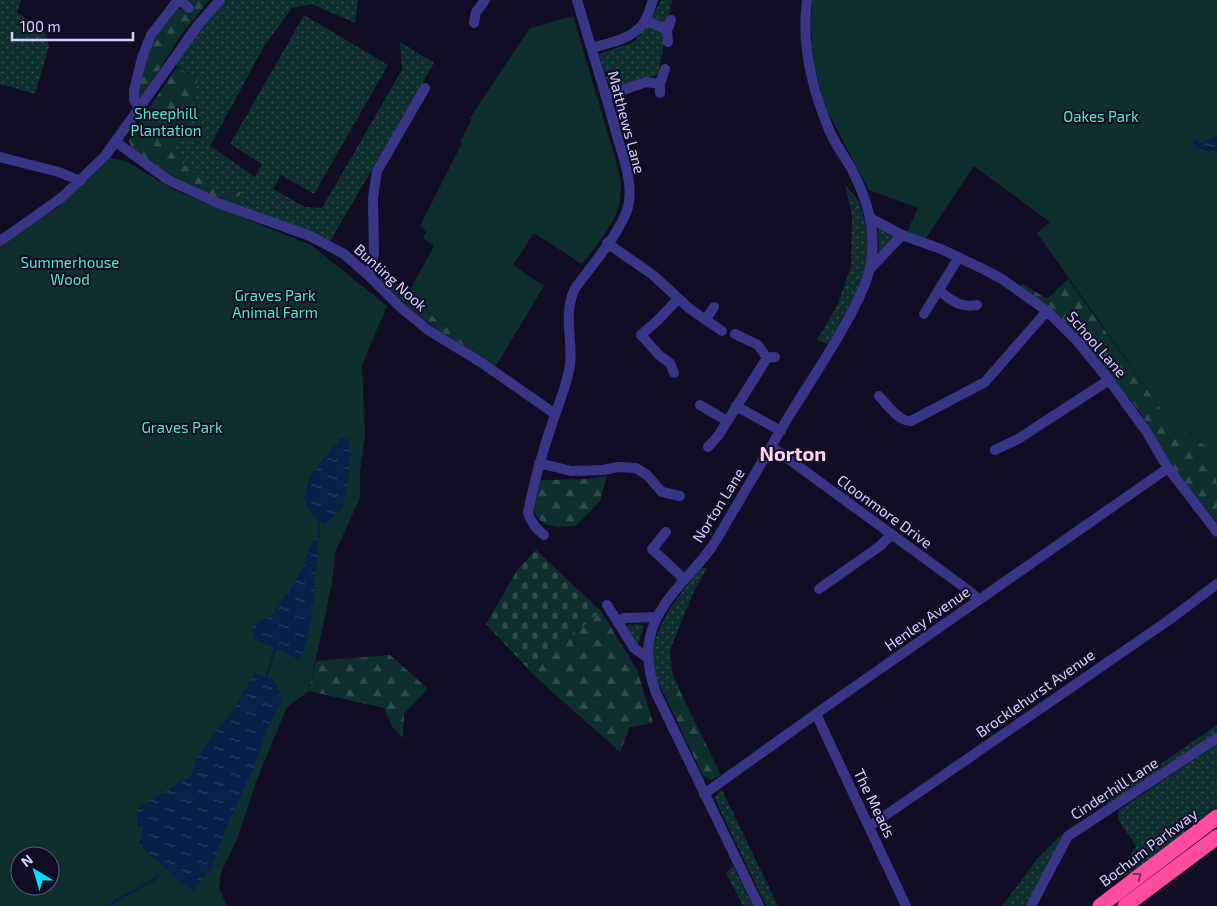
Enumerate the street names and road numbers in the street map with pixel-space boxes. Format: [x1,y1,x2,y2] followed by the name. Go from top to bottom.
[605,69,649,175] street label: Matthews Lane
[351,240,431,315] street label: Bunting Nook
[1063,307,1131,381] street label: School Lane
[688,465,748,545] street label: Norton Lane
[834,470,936,552] street label: Cloonmore Drive
[881,582,973,654] street label: Henley Avenue
[972,645,1098,741] street label: Brocklehurst Avenue
[1067,753,1161,823] street label: Cinderhill Lane
[851,766,899,840] street label: The Meads
[1095,804,1201,890] street label: Bochum Parkway

